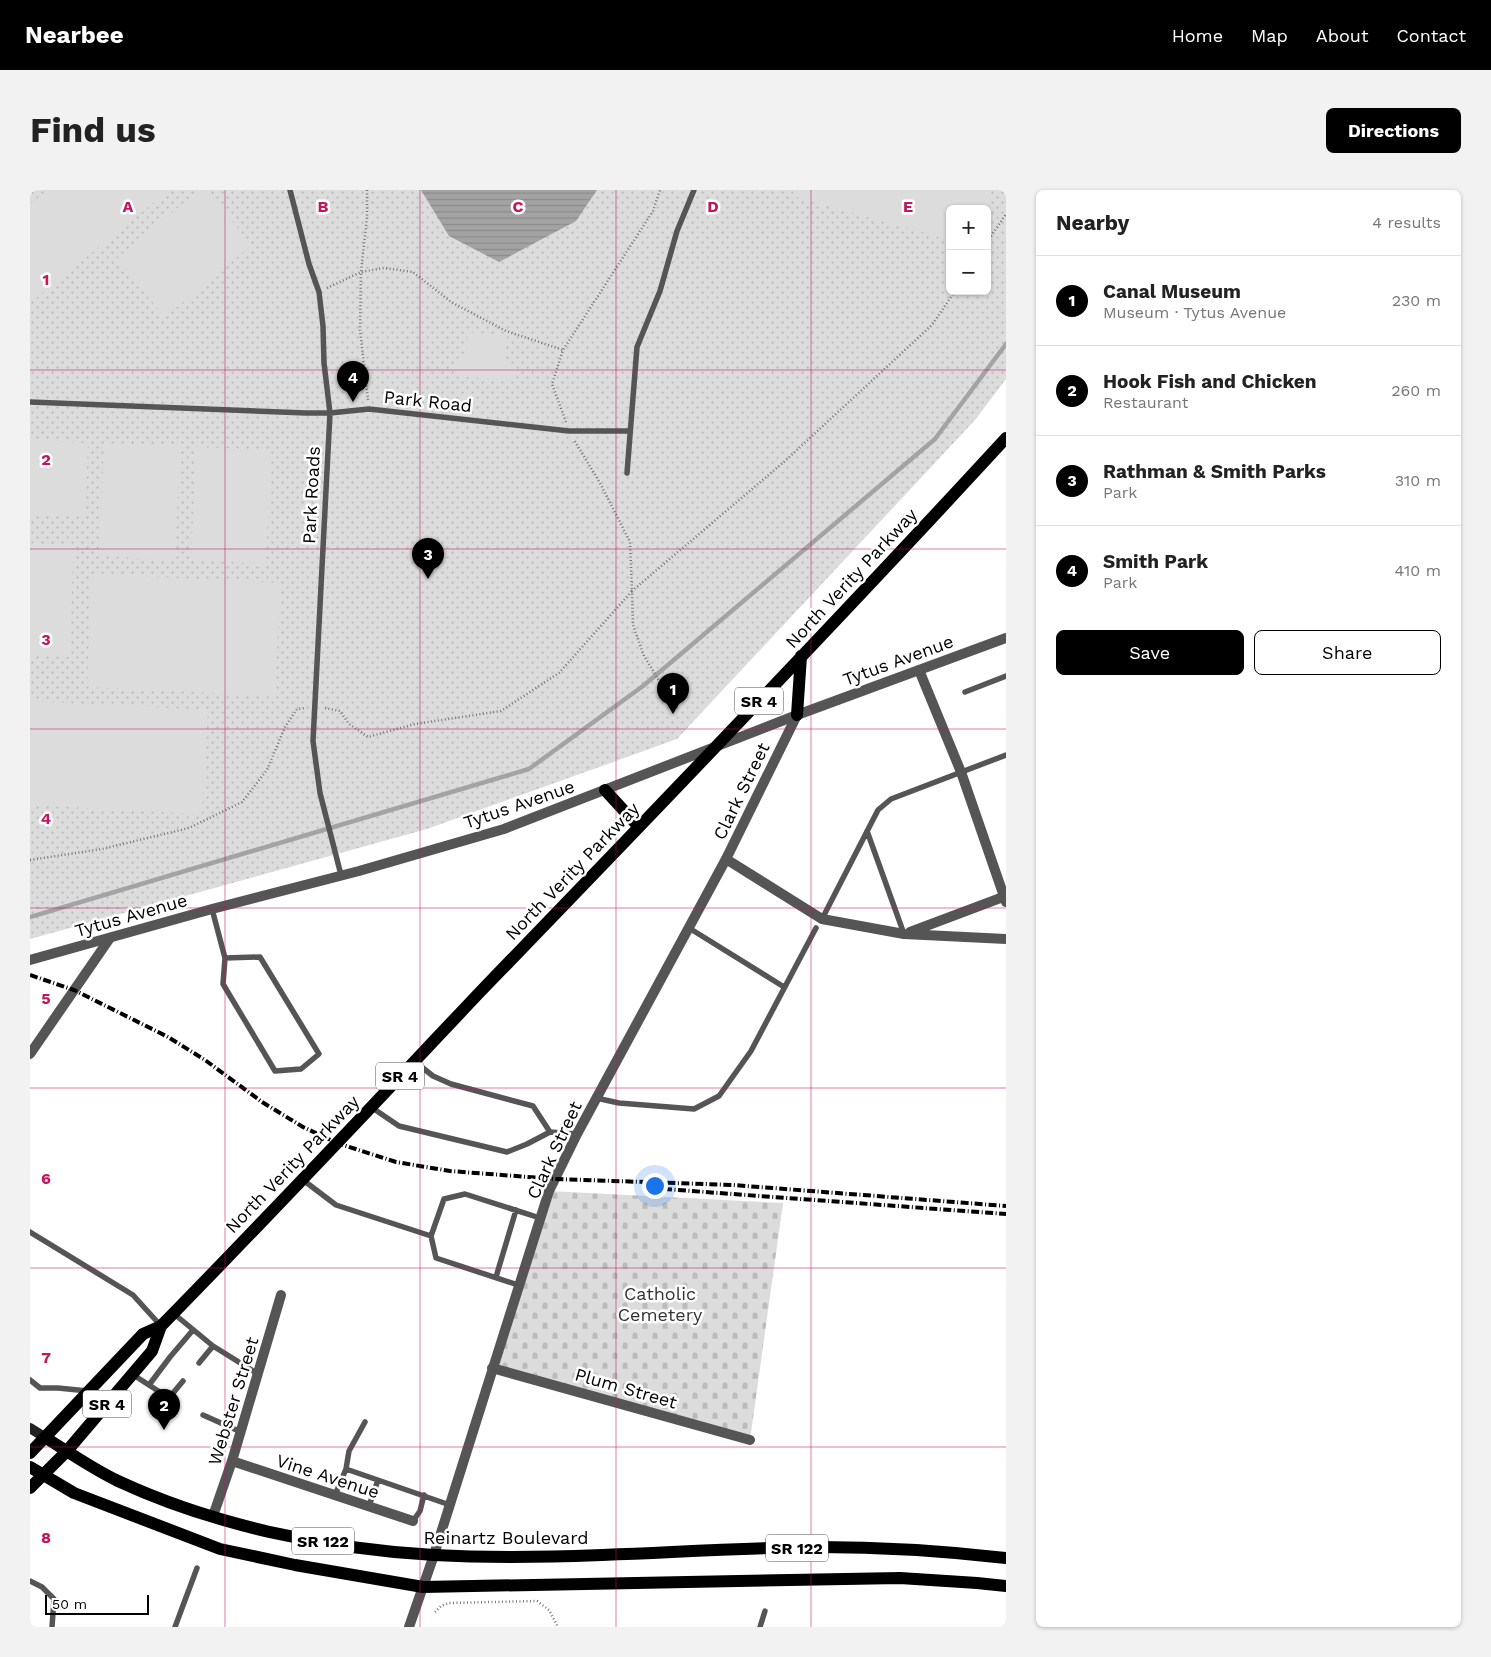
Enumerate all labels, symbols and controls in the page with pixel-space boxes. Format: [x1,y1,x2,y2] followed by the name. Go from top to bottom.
[25,21,124,49] text: Nearbee
[1172,25,1223,46] text: Home
[1251,25,1288,46] text: Map
[1316,25,1368,46] text: About
[1396,25,1466,46] text: Contact
[1326,108,1461,153] button: Directions
[30,109,156,151] text: Find us
[123,197,134,216] text: A
[318,197,329,216] text: B
[513,197,524,216] text: C
[707,197,719,216] text: D
[903,197,913,216] text: E
[946,205,991,295] map controls
[946,205,991,250] button: +
[1056,210,1129,235] text: Nearby
[1372,213,1441,232] text: 4 results
[946,250,991,295] button: −
[43,270,49,289] text: 1
[1103,280,1241,303] text: Canal Museum
[1069,291,1075,310] text: 1
[1392,291,1441,310] text: 230 m
[1103,303,1286,322] text: Museum · Tytus Avenue
[337,361,369,402] pin: 4
[1103,370,1317,393] text: Hook Fish and Chicken
[1067,381,1077,400] text: 2
[1391,381,1441,400] text: 260 m
[383,386,473,416] street label: Park Road
[1103,393,1189,412] text: Restaurant
[298,446,324,544] street label: Park Roads
[41,450,51,469] text: 2
[1103,460,1326,483] text: Rathman & Smith Parks
[1067,471,1077,490] text: 3
[1395,471,1441,490] text: 310 m
[1103,483,1137,502] text: Park
[781,503,922,652] street label: North Verity Parkway
[412,538,444,579] pin: 3
[1103,550,1208,573] text: Smith Park
[1067,561,1077,580] text: 4
[1395,561,1441,580] text: 410 m
[1103,573,1137,592] text: Park
[41,630,51,649] text: 3
[840,630,956,690] street label: Tytus Avenue
[1056,630,1244,675] button: Save
[1254,630,1441,675] button: Share
[657,673,689,714] pin: 1
[735,688,783,714] road number: SR 4
[708,739,774,843] street label: Clark Street
[461,775,577,833] street label: Tytus Avenue
[501,797,644,944] street label: North Verity Parkway
[41,809,51,828] text: 4
[72,889,190,941] street label: Tytus Avenue
[41,989,51,1008] text: 5
[376,1062,424,1089] road number: SR 4
[221,1090,364,1237] street label: North Verity Parkway
[522,1097,586,1202] street label: Clark Street
[41,1169,51,1188] text: 6
[642,1173,668,1199] your location
[618,1283,703,1325] park label: Catholic Cemetery
[204,1334,263,1468] street label: Webster Street
[41,1348,51,1367] text: 7
[573,1363,680,1413] street label: Plum Street
[148,1389,180,1430] pin: 2
[83,1390,131,1418] road number: SR 4
[274,1449,382,1503] street label: Vine Avenue
[423,1527,589,1548] street label: Reinartz Boulevard
[41,1528,51,1547] text: 8
[292,1528,354,1554] road number: SR 122
[766,1535,828,1562] road number: SR 122
[45,1592,149,1615] scale bar
[52,1596,87,1612] text: 50 m

